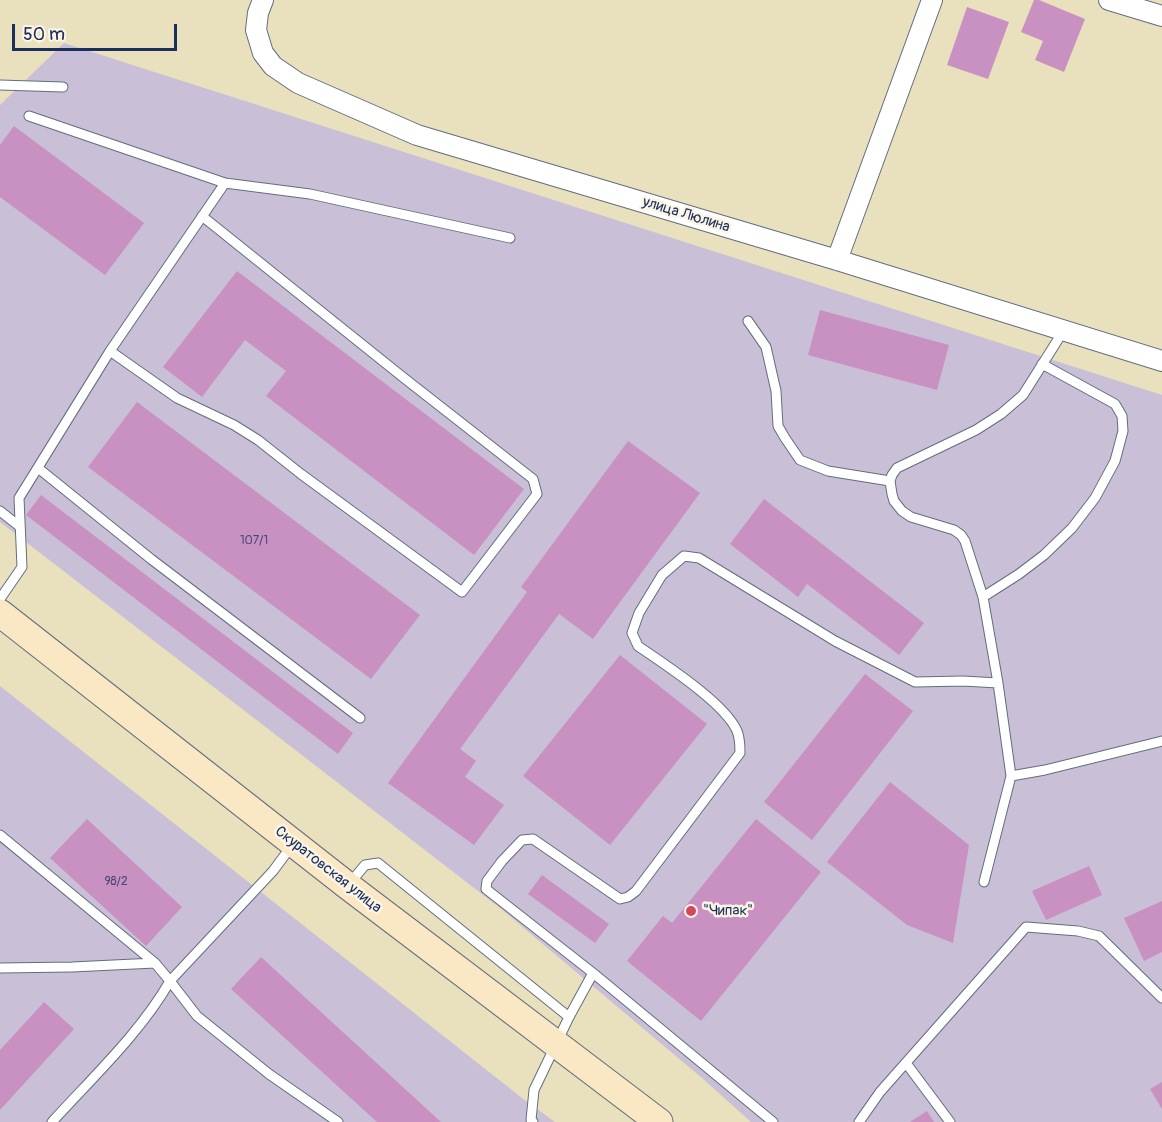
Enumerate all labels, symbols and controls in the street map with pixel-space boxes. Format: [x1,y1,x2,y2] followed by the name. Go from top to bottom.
[15,12,180,50] scale bar
[23,23,65,46] text: 50 m
[640,193,732,237] street label: улица Люлина
[240,534,268,548] house number: 107/1
[271,823,385,917] street label: Скуратовская улица
[104,875,128,889] house number: 98/2
[703,902,753,920] place label: "Чипак"
[684,904,698,918] marker: "Чипак"

